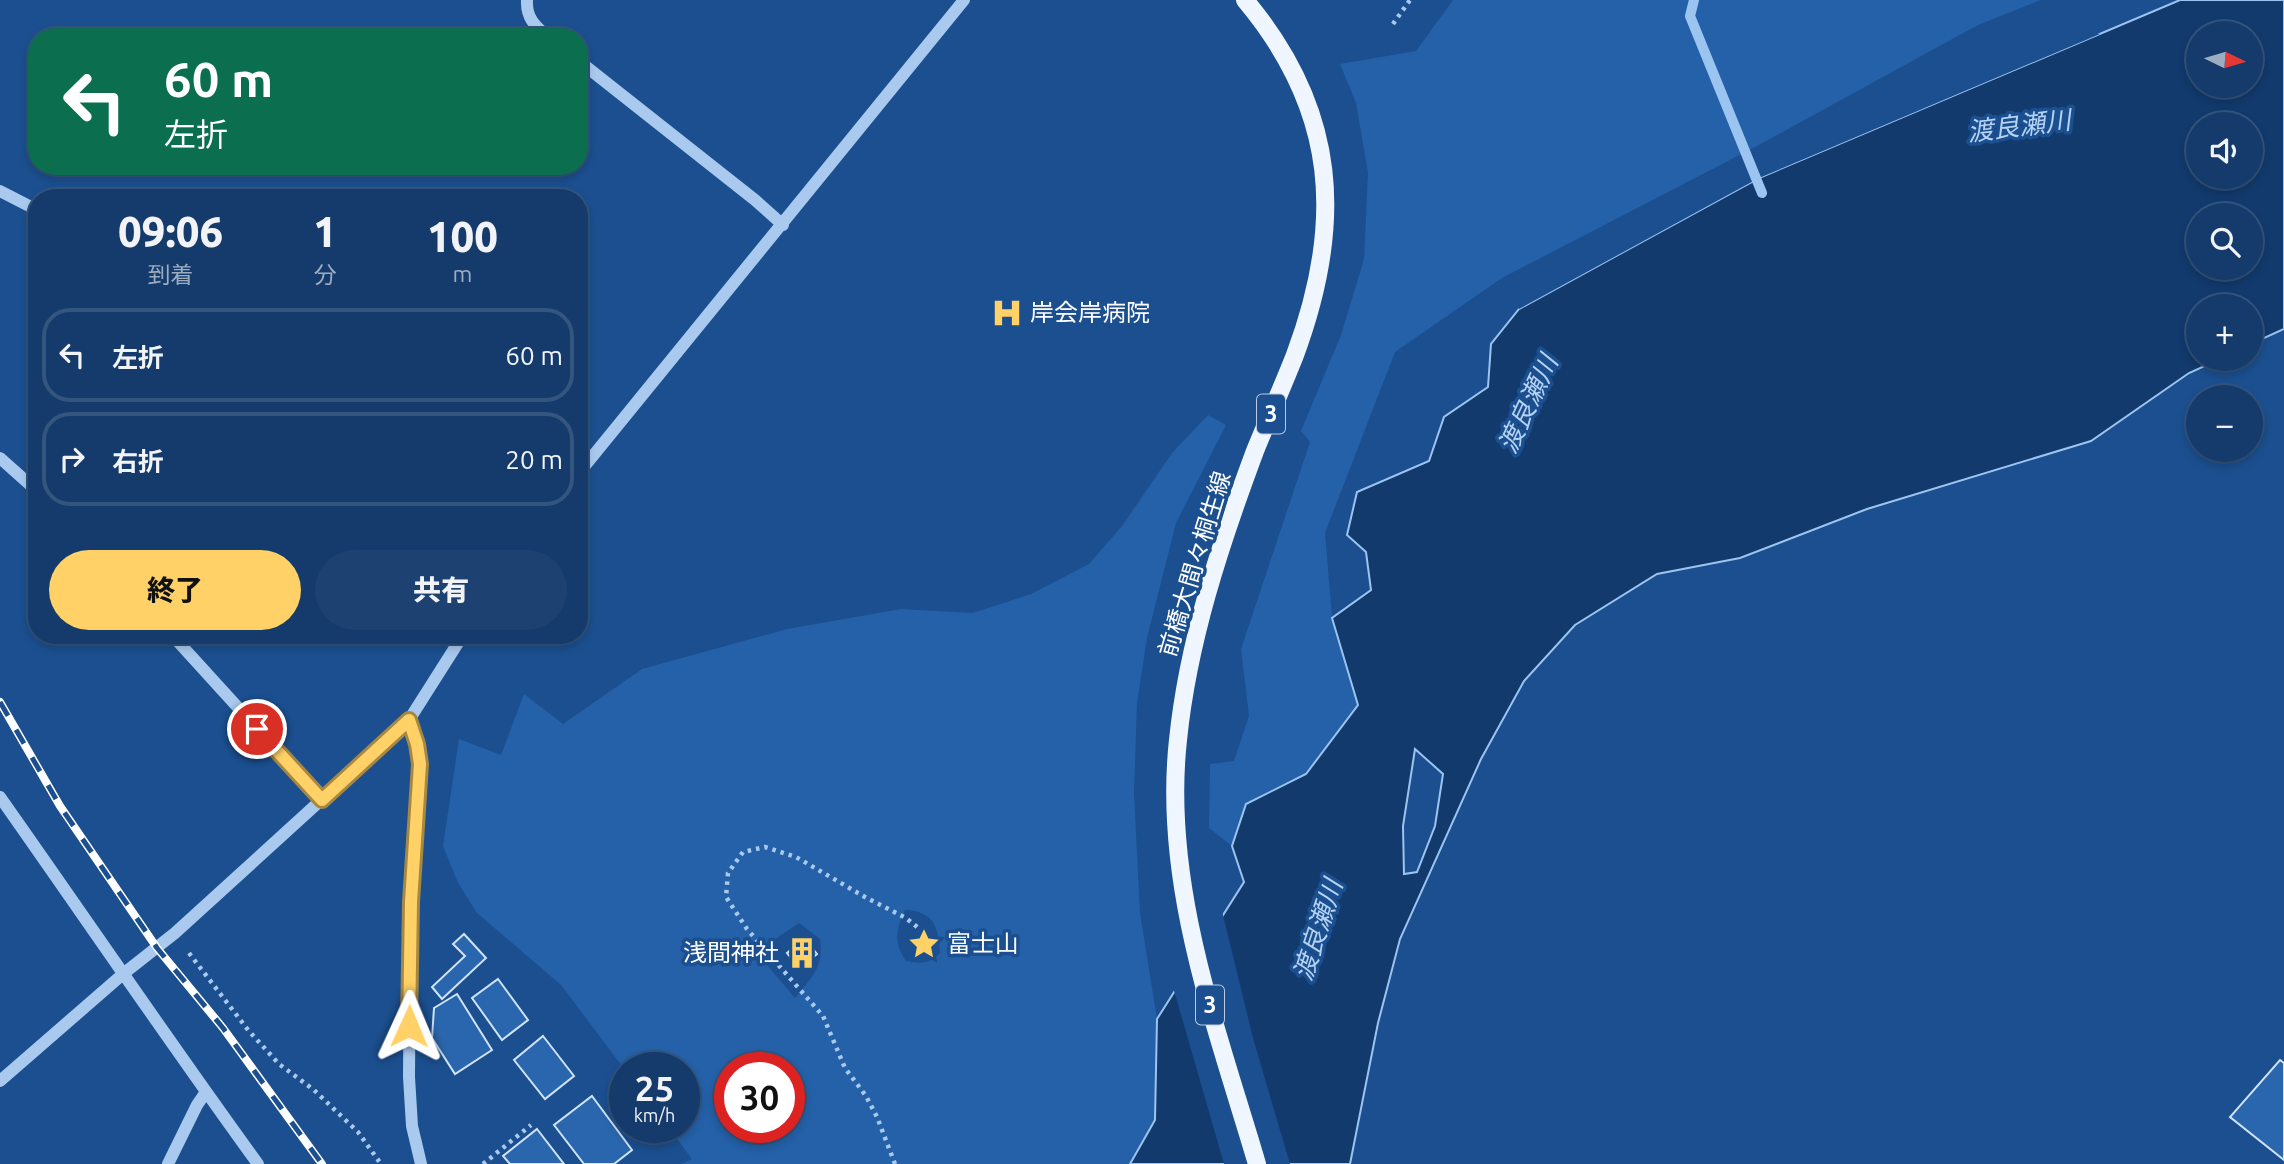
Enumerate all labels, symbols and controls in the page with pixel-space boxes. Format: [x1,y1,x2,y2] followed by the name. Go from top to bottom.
[2186,21,2263,98] north arrow
[2186,21,2263,462] map controls
[164,51,273,106] text: 60 m
[49,56,140,147] icon: left
[1966,104,2075,146] water label: 渡良瀬川
[2186,112,2263,189] button: sound
[164,116,228,152] text: 左折
[2186,203,2263,280] button: search
[118,208,223,255] text: 09:06
[313,208,337,255] text: 1
[427,213,498,260] text: 100
[453,261,472,286] text: m
[148,262,194,287] text: 到着
[314,262,337,287] text: 分
[2186,294,2263,371] button: +
[990,296,1024,330] hospital icon: 岸会岸病院
[1030,299,1150,326] place label: 岸会岸病院
[53,336,91,374] icon: left
[505,341,563,370] text: 60 m
[112,343,164,372] text: 左折
[1492,348,1564,457] water label: 渡良瀬川
[2186,385,2263,462] button: −
[1257,394,1285,434] road number: 3
[53,440,91,478] icon: right
[505,445,563,474] text: 20 m
[112,447,164,476] text: 右折
[1154,468,1235,660] street label: 前橋大間々桐生線
[49,550,301,630] button: 終了
[315,550,567,630] button: 共有
[227,699,287,759] pin
[238,710,276,748] icon: arrive
[1288,873,1348,984] water label: 渡良瀬川
[907,927,941,961] place icon: 富士山
[947,930,1019,957] place label: 富士山
[785,936,819,970] building icon: 浅間神社
[683,939,779,966] place label: 浅間神社
[1196,986,1224,1024] road number: 3
[372,989,446,1063] position arrow
[714,1052,805,1143] speed limit sign: 30
[635,1068,674,1108] text: 25
[634,1105,675,1125] text: km/h

